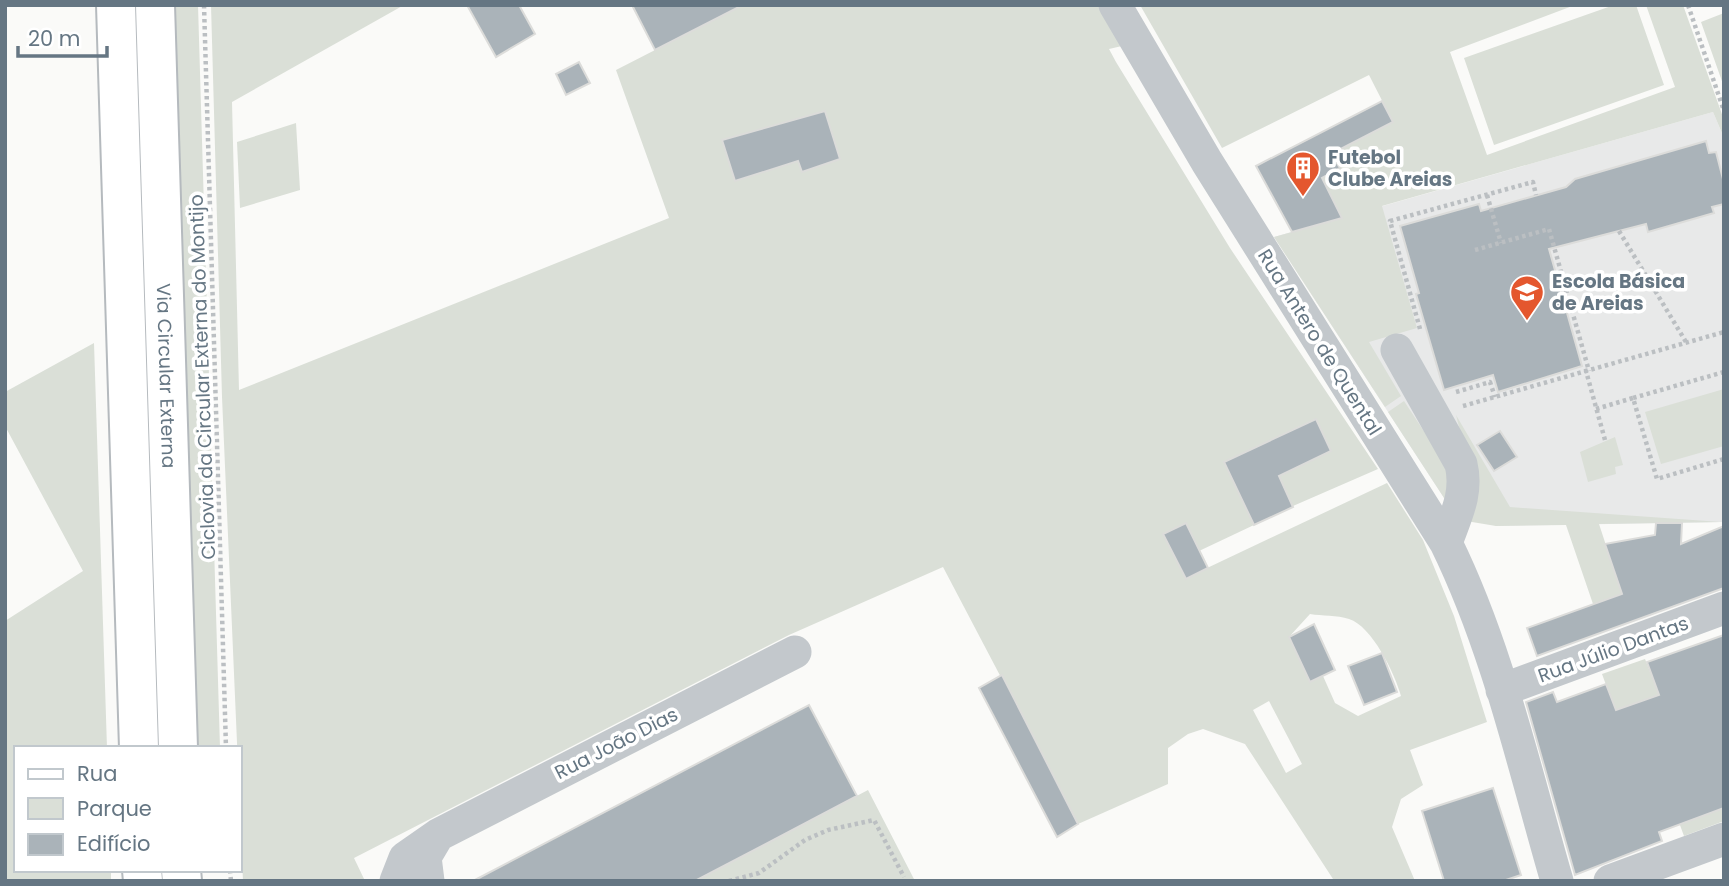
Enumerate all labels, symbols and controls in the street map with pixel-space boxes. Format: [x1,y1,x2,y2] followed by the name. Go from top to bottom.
[18,14,107,58] scale bar
[28,24,81,53] text: 20 m
[1328,144,1452,193] place label: Futebol Clube Areias
[1284,149,1322,198] building icon: Futebol Clube Areias
[183,194,222,560] street label: Ciclovia da Circular Externa do Montijo
[1251,244,1388,441] street label: Rua Antero de Quental
[1552,268,1685,317] place label: Escola Básica de Areias
[1508,273,1546,322] school or university icon: Escola Básica de Areias
[150,283,182,469] street label: Via Circular Externa
[1534,610,1692,689] street label: Rua Júlio Dantas
[550,701,682,786] street label: Rua João Dias
[14,746,242,872] legend
[77,759,117,788] text: Rua
[77,794,152,823] text: Parque
[77,829,151,858] text: Edifício

